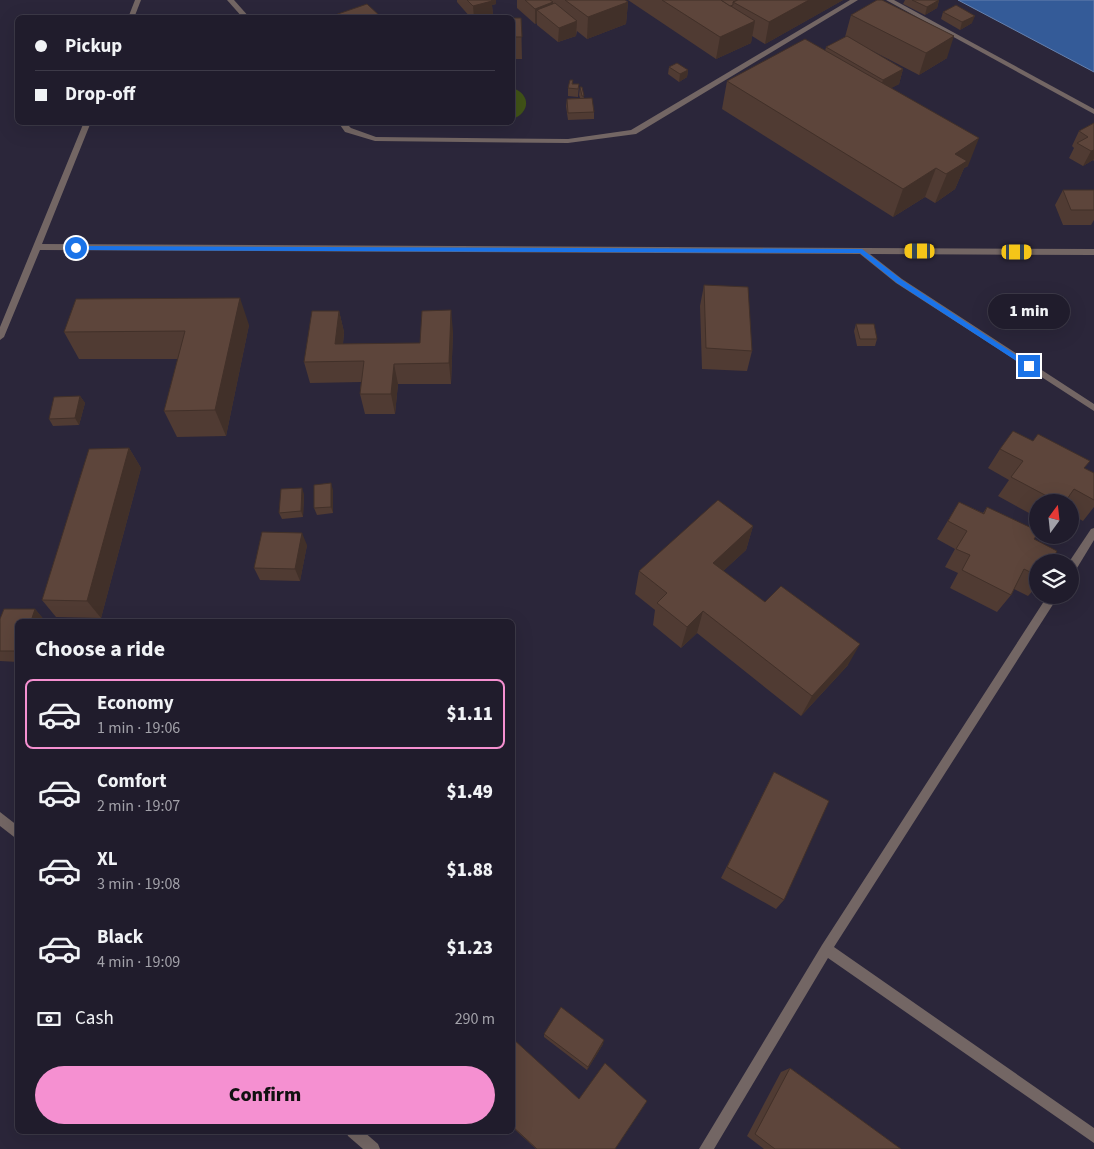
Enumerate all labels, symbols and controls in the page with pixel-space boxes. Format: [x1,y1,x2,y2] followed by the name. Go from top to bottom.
[65,33,122,60] text: Pickup
[65,81,135,108] text: Drop-off
[65,237,87,259] route start
[905,244,935,259] car
[1002,245,1032,260] car
[988,294,1070,328] callout: 1 min
[1009,300,1049,322] text: 1 min
[1018,355,1040,377] route end
[1029,494,1079,544] north arrow
[1029,494,1079,604] map controls
[1029,554,1079,604] button: layers
[35,633,165,665] text: Choose a ride
[97,690,174,717] text: Economy
[37,692,82,737] icon: car
[447,701,493,728] text: $1.11
[97,717,180,739] text: 1 min · 19:06
[97,768,167,795] text: Comfort
[37,770,82,815] icon: car
[447,779,493,806] text: $1.49
[97,795,180,817] text: 2 min · 19:07
[97,846,118,873] text: XL
[37,848,82,893] icon: car
[447,857,493,884] text: $1.88
[97,873,180,895] text: 3 min · 19:08
[97,924,143,951] text: Black
[37,926,82,971] icon: car
[447,935,493,962] text: $1.23
[97,951,180,973] text: 4 min · 19:09
[35,1005,63,1033] icon: cash
[75,1005,114,1032] text: Cash
[455,1008,495,1030] text: 290 m
[35,1066,495,1124] button: Confirm

